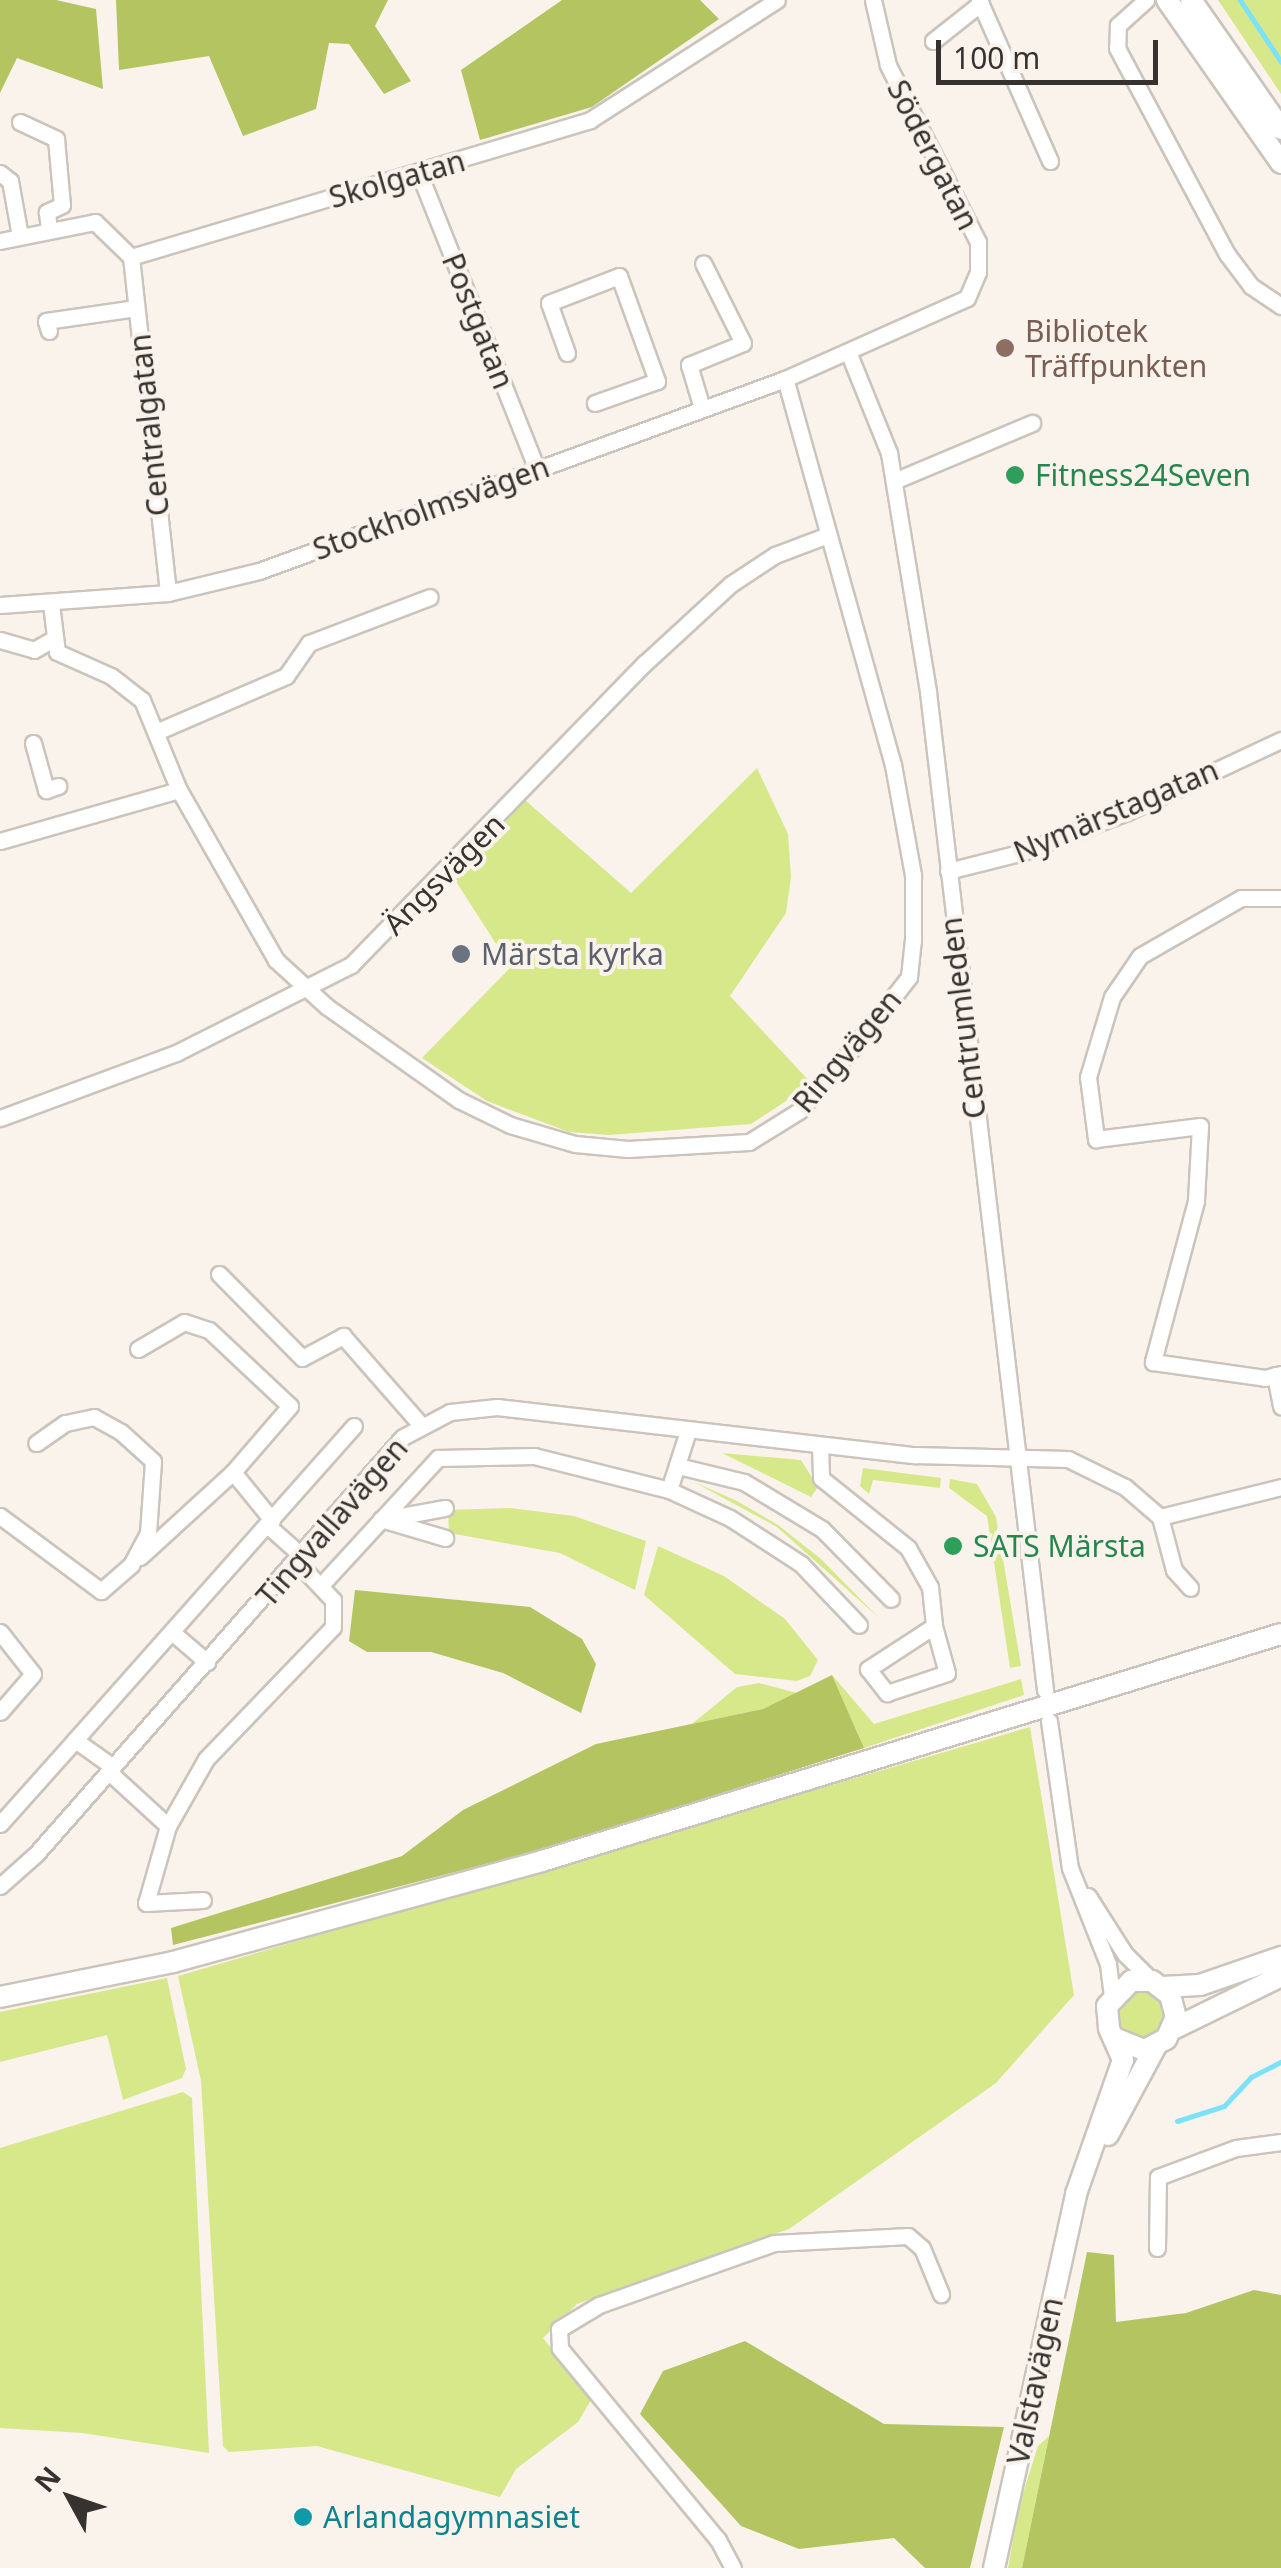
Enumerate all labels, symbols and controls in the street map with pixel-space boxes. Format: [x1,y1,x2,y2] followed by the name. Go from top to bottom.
[941,20,1164,82] scale bar
[953,37,1040,78] text: 100 m
[880,74,986,236] street label: Södergatan
[325,142,469,216] street label: Skolgatan
[435,248,521,394] street label: Postgatan
[1025,313,1207,384] place label: Bibliotek Träffpunkten
[122,332,176,518] street label: Centralgatan
[994,337,1016,359] marker: Bibliotek Träffpunkten
[308,449,554,567] street label: Stockholmsvägen
[1035,457,1251,493] place label: Fitness24Seven
[1004,464,1026,486] marker: Fitness24Seven
[1008,752,1224,870] street label: Nymärstagatan
[376,806,512,942] street label: Ängsvägen
[933,915,993,1121] street label: Centrumleden
[481,936,664,972] place label: Märsta kyrka
[450,943,472,965] marker: Märsta kyrka
[785,982,909,1120] street label: Ringvägen
[249,1430,415,1614] street label: Tingvallavägen
[973,1528,1146,1564] place label: SATS Märsta
[942,1535,964,1557] marker: SATS Märsta
[1000,2294,1070,2468] street label: Valstavägen
[20,2448,120,2548] north arrow
[25,2458,69,2500] text: N
[323,2499,580,2535] place label: Arlandagymnasiet
[292,2506,314,2528] marker: Arlandagymnasiet

